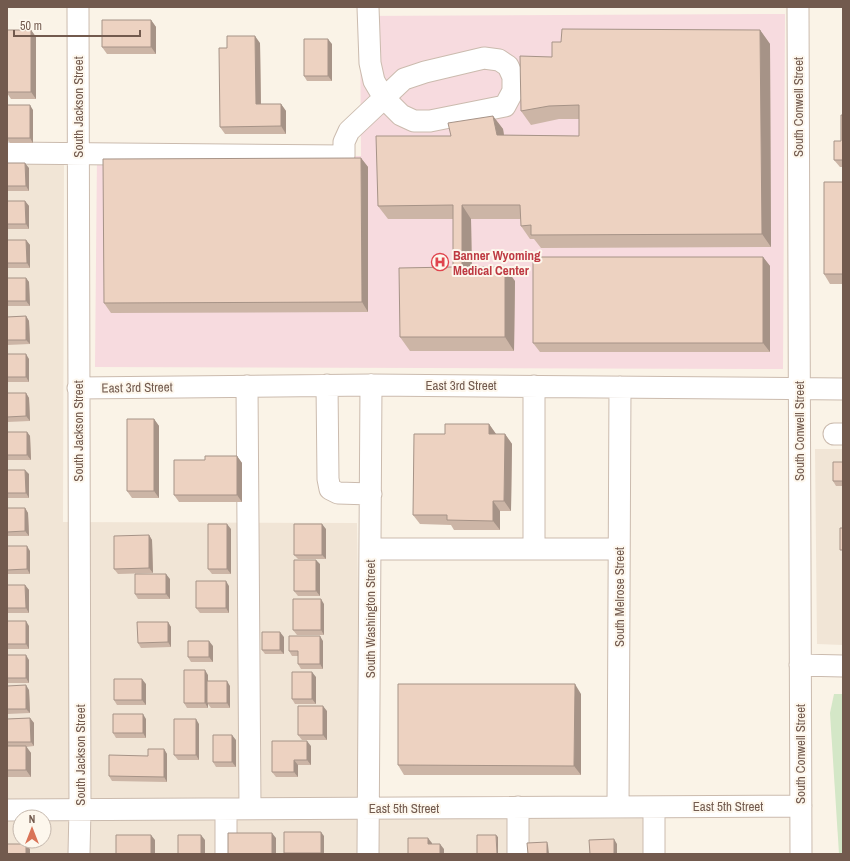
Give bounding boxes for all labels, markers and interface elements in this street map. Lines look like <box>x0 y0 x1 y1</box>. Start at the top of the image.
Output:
scale bar <box>14 12 140 38</box>
text: 50 m <box>20 18 42 34</box>
street label: South Jackson Street <box>70 56 87 158</box>
street label: South Conwell Street <box>790 57 807 157</box>
place label: Banner Wyoming Medical Center <box>453 247 541 279</box>
hospital icon: Banner Wyoming Medical Center <box>430 252 450 272</box>
street label: East 3rd Street <box>425 377 497 394</box>
street label: East 3rd Street <box>101 378 173 397</box>
street label: South Jackson Street <box>70 380 87 482</box>
street label: South Conwell Street <box>791 381 808 481</box>
street label: South Melrose Street <box>611 547 628 647</box>
street label: South Washington Street <box>362 560 379 678</box>
street label: South Jackson Street <box>72 704 89 806</box>
street label: South Conwell Street <box>792 704 809 804</box>
street label: East 5th Street <box>693 798 763 815</box>
street label: East 5th Street <box>369 800 439 817</box>
north arrow <box>12 809 52 849</box>
text: N <box>29 812 35 826</box>

